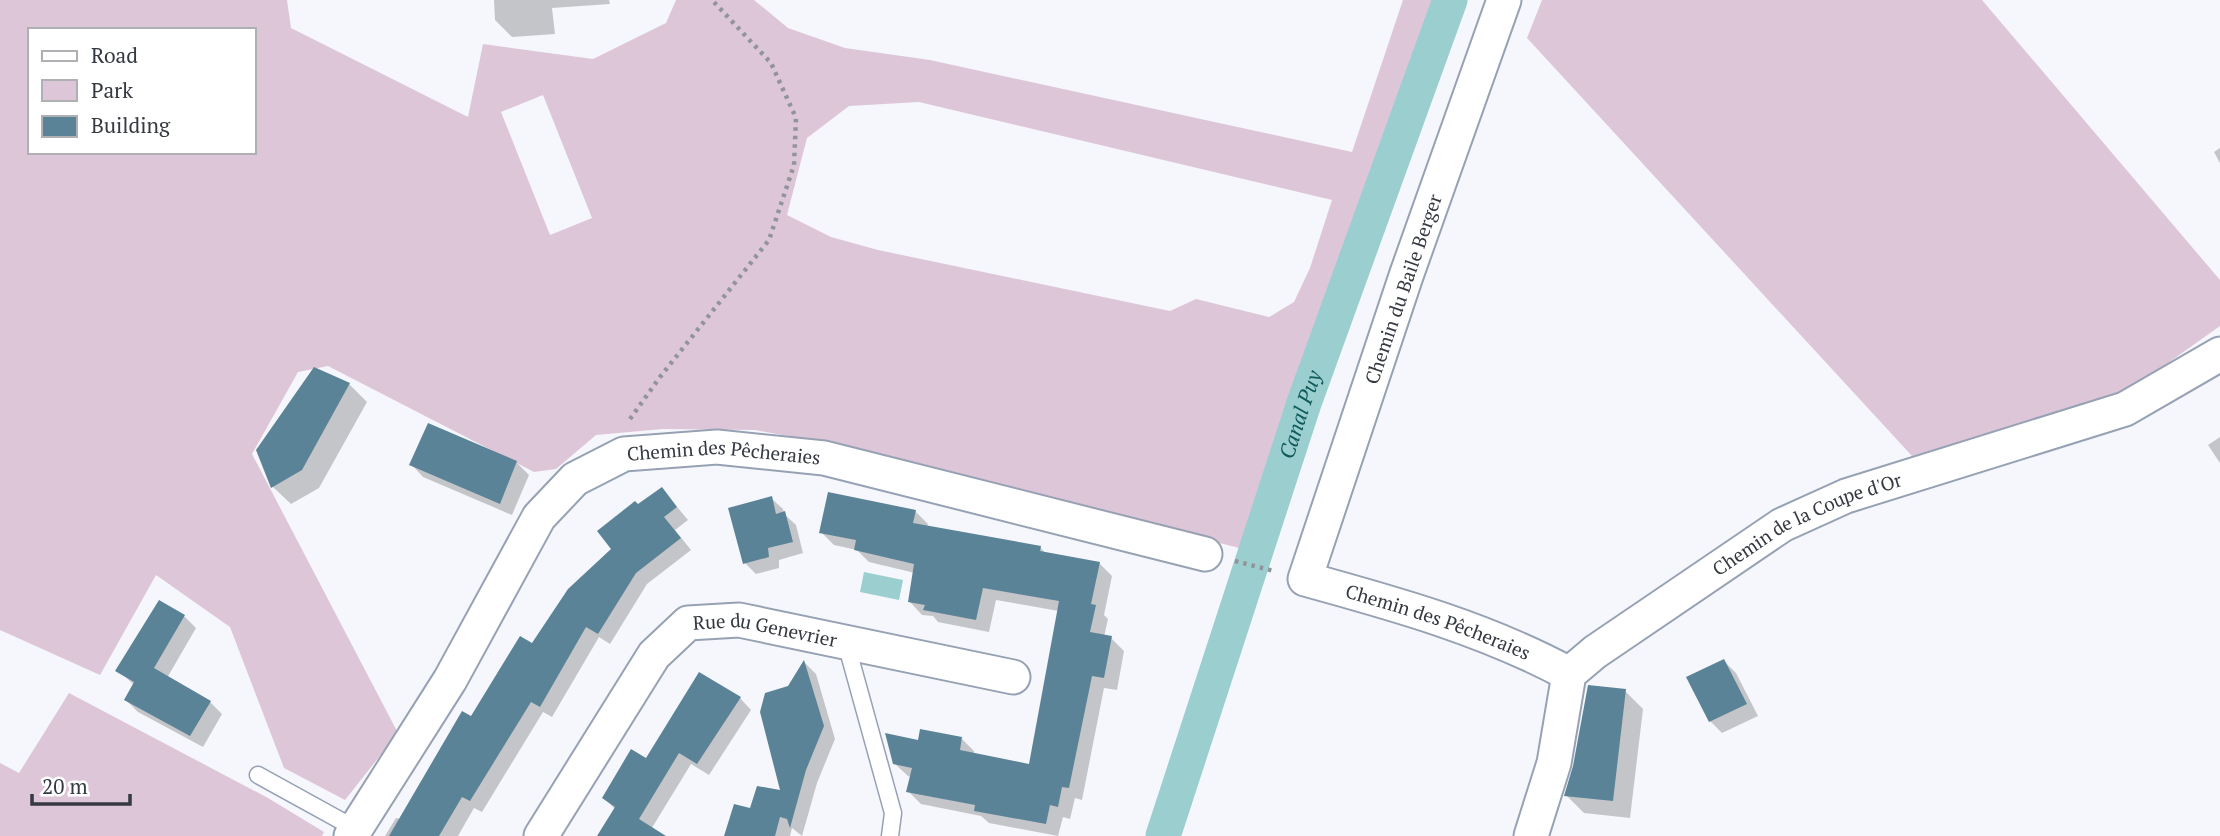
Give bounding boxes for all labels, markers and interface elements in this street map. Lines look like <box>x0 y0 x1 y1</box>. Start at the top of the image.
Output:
legend <box>28 28 256 154</box>
text: Road <box>91 41 138 69</box>
text: Park <box>91 76 133 104</box>
text: Building <box>91 111 171 139</box>
street label: Chemin du Baile Berger <box>1358 190 1447 387</box>
water label: Canal Puy <box>1272 366 1328 462</box>
street label: Chemin des Pêcheraies <box>626 434 822 470</box>
street label: Chemin de la Coupe d'Or <box>1707 466 1905 581</box>
street label: Chemin des Pêcheraies <box>1343 578 1535 665</box>
street label: Rue du Genevrier <box>692 607 840 652</box>
scale bar <box>32 762 130 806</box>
text: 20 m <box>42 772 88 800</box>

